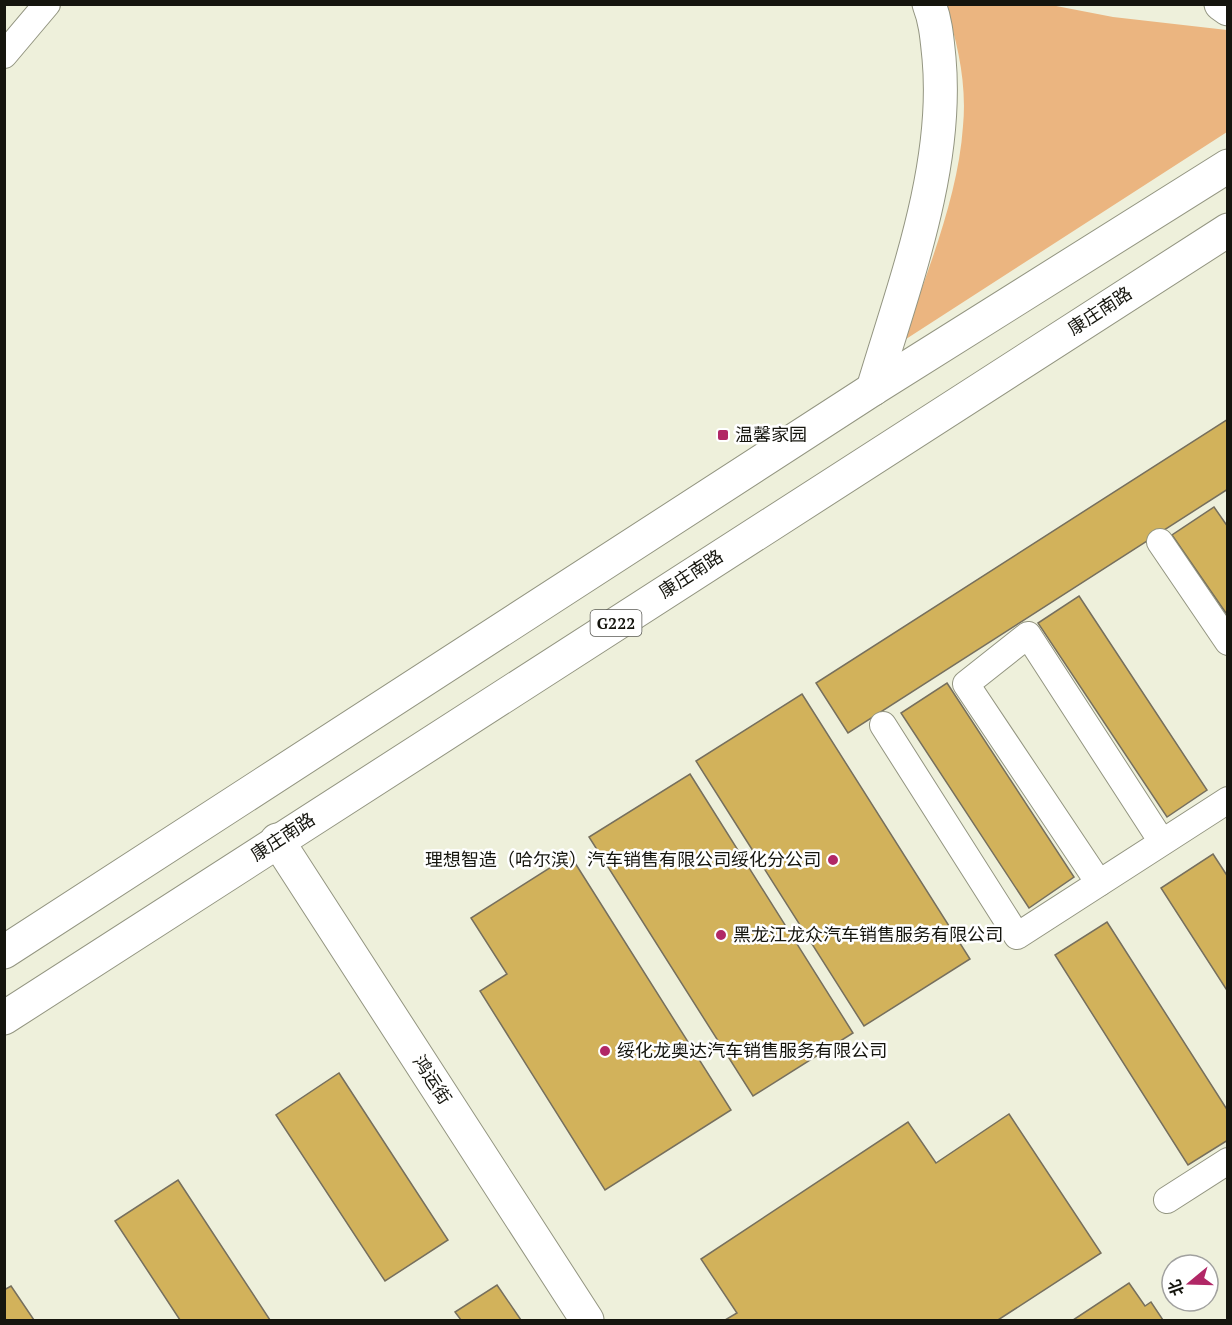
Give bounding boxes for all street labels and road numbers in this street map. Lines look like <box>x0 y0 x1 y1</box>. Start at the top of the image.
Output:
street label: 康庄南路 <box>1063 280 1136 340</box>
street label: 康庄南路 <box>654 543 727 603</box>
road number: G222 <box>590 610 642 636</box>
street label: 康庄南路 <box>246 806 319 866</box>
street label: 鸿运街 <box>408 1050 458 1109</box>

